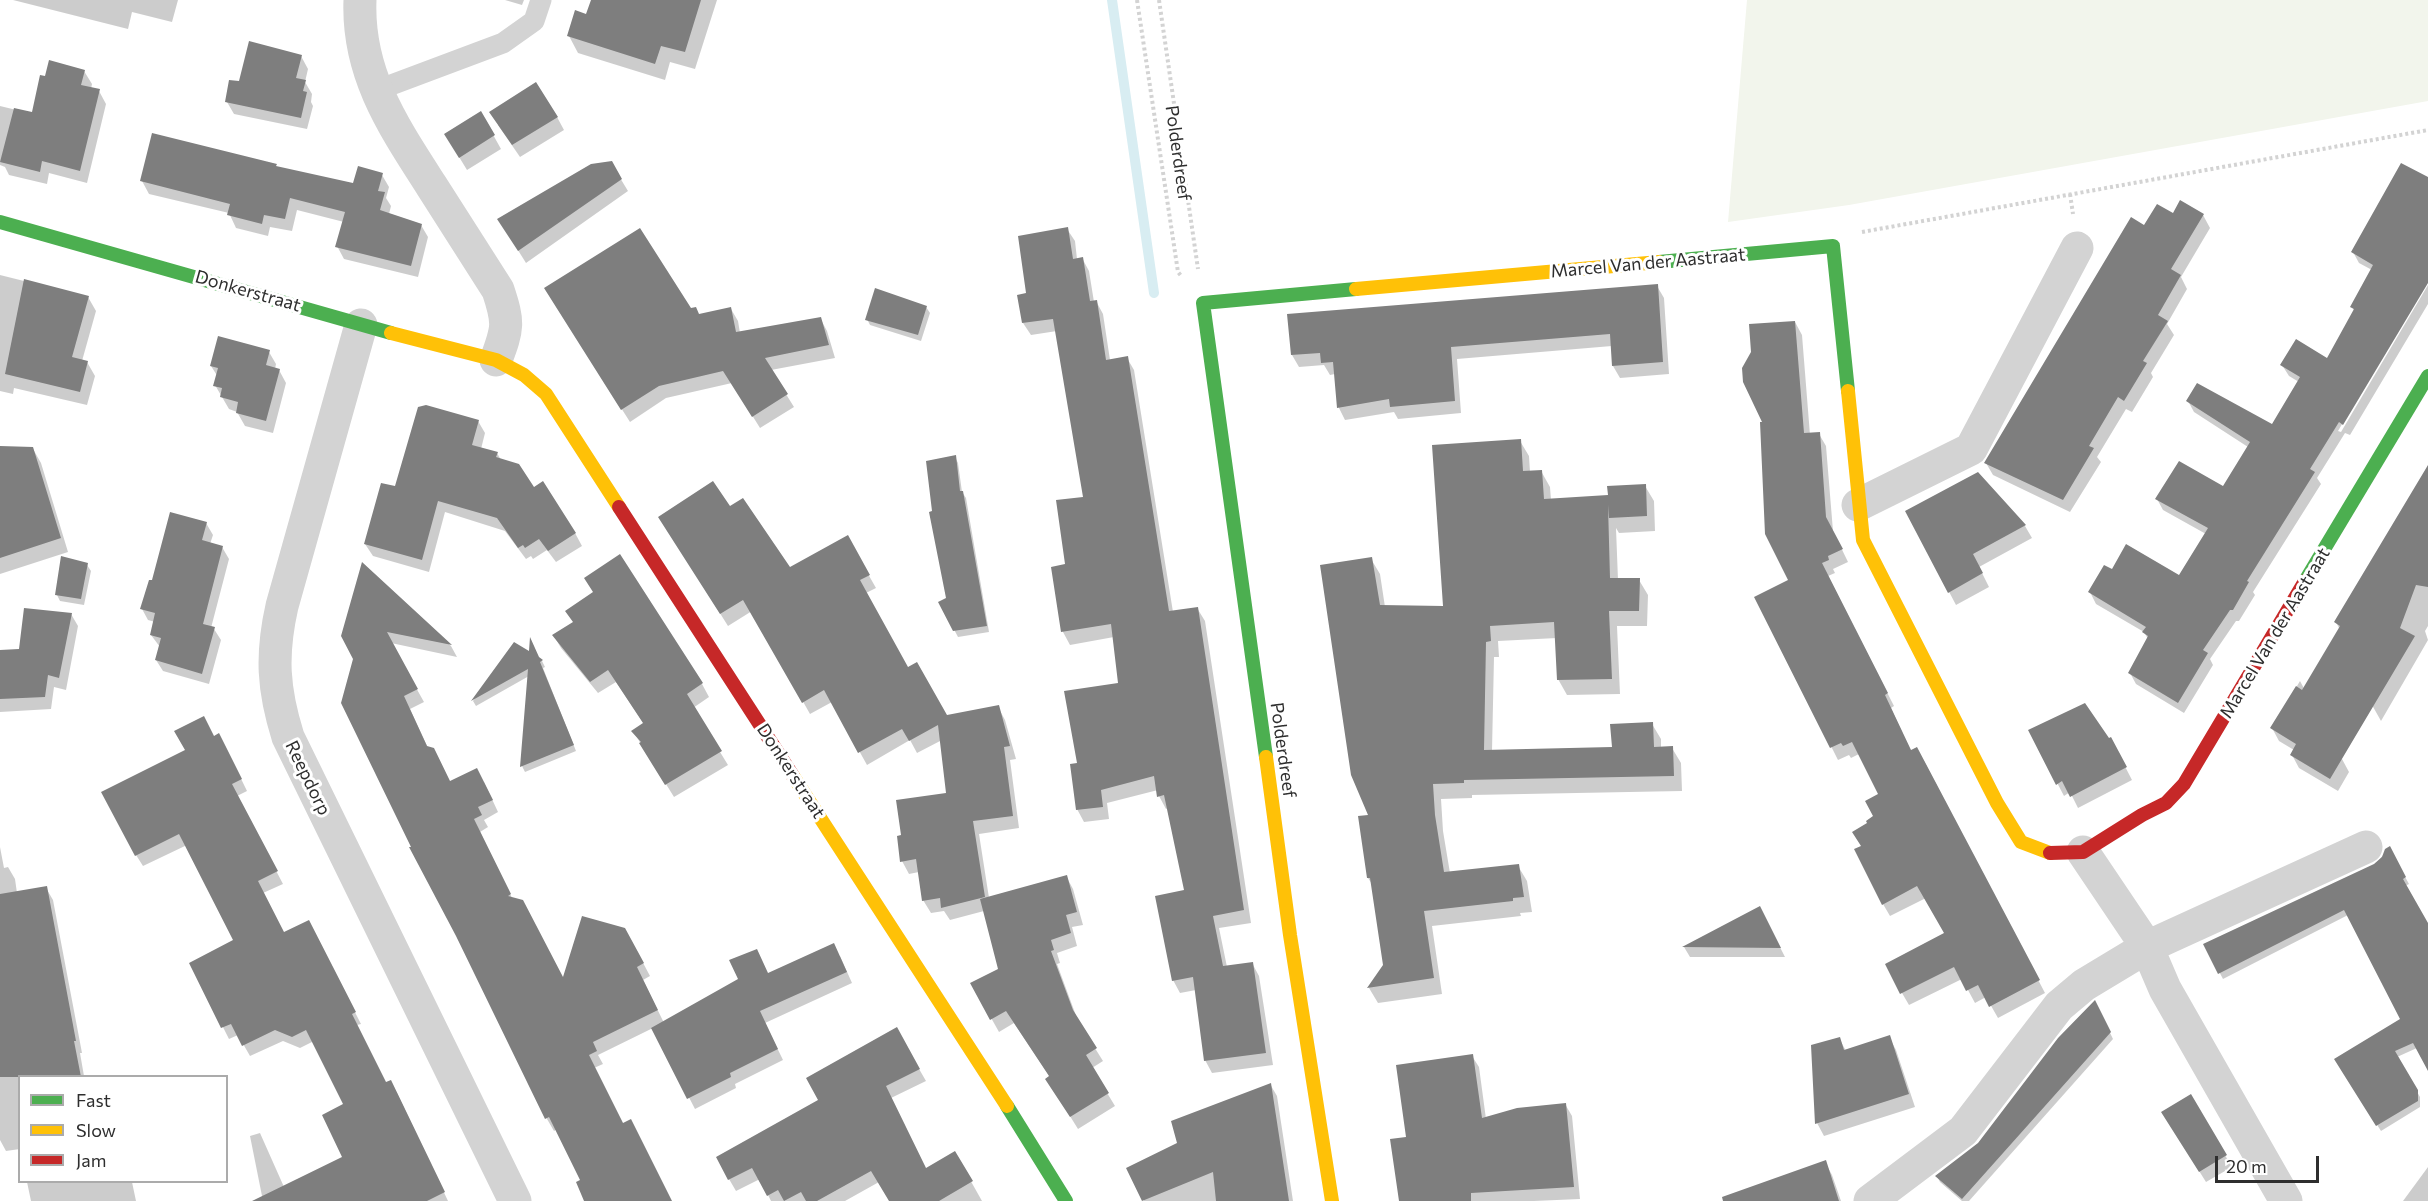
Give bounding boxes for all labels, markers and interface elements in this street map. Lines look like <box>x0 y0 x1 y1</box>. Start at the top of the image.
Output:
street label: Polderdreef <box>1161 104 1195 202</box>
street label: Marcel Van der Aastraat <box>1550 244 1746 282</box>
street label: Donkerstraat <box>193 266 303 316</box>
street label: Marcel Van der Aastraat <box>2215 544 2335 722</box>
street label: Polderdreef <box>1266 701 1300 799</box>
street label: Donkerstraat <box>752 719 830 823</box>
street label: Reepdorp <box>281 737 335 819</box>
legend <box>18 1075 228 1183</box>
text: Fast <box>76 1089 111 1111</box>
text: Slow <box>76 1119 116 1141</box>
scale bar <box>2218 1144 2322 1182</box>
text: Jam <box>76 1149 106 1171</box>
text: 20 m <box>2226 1155 2267 1177</box>

